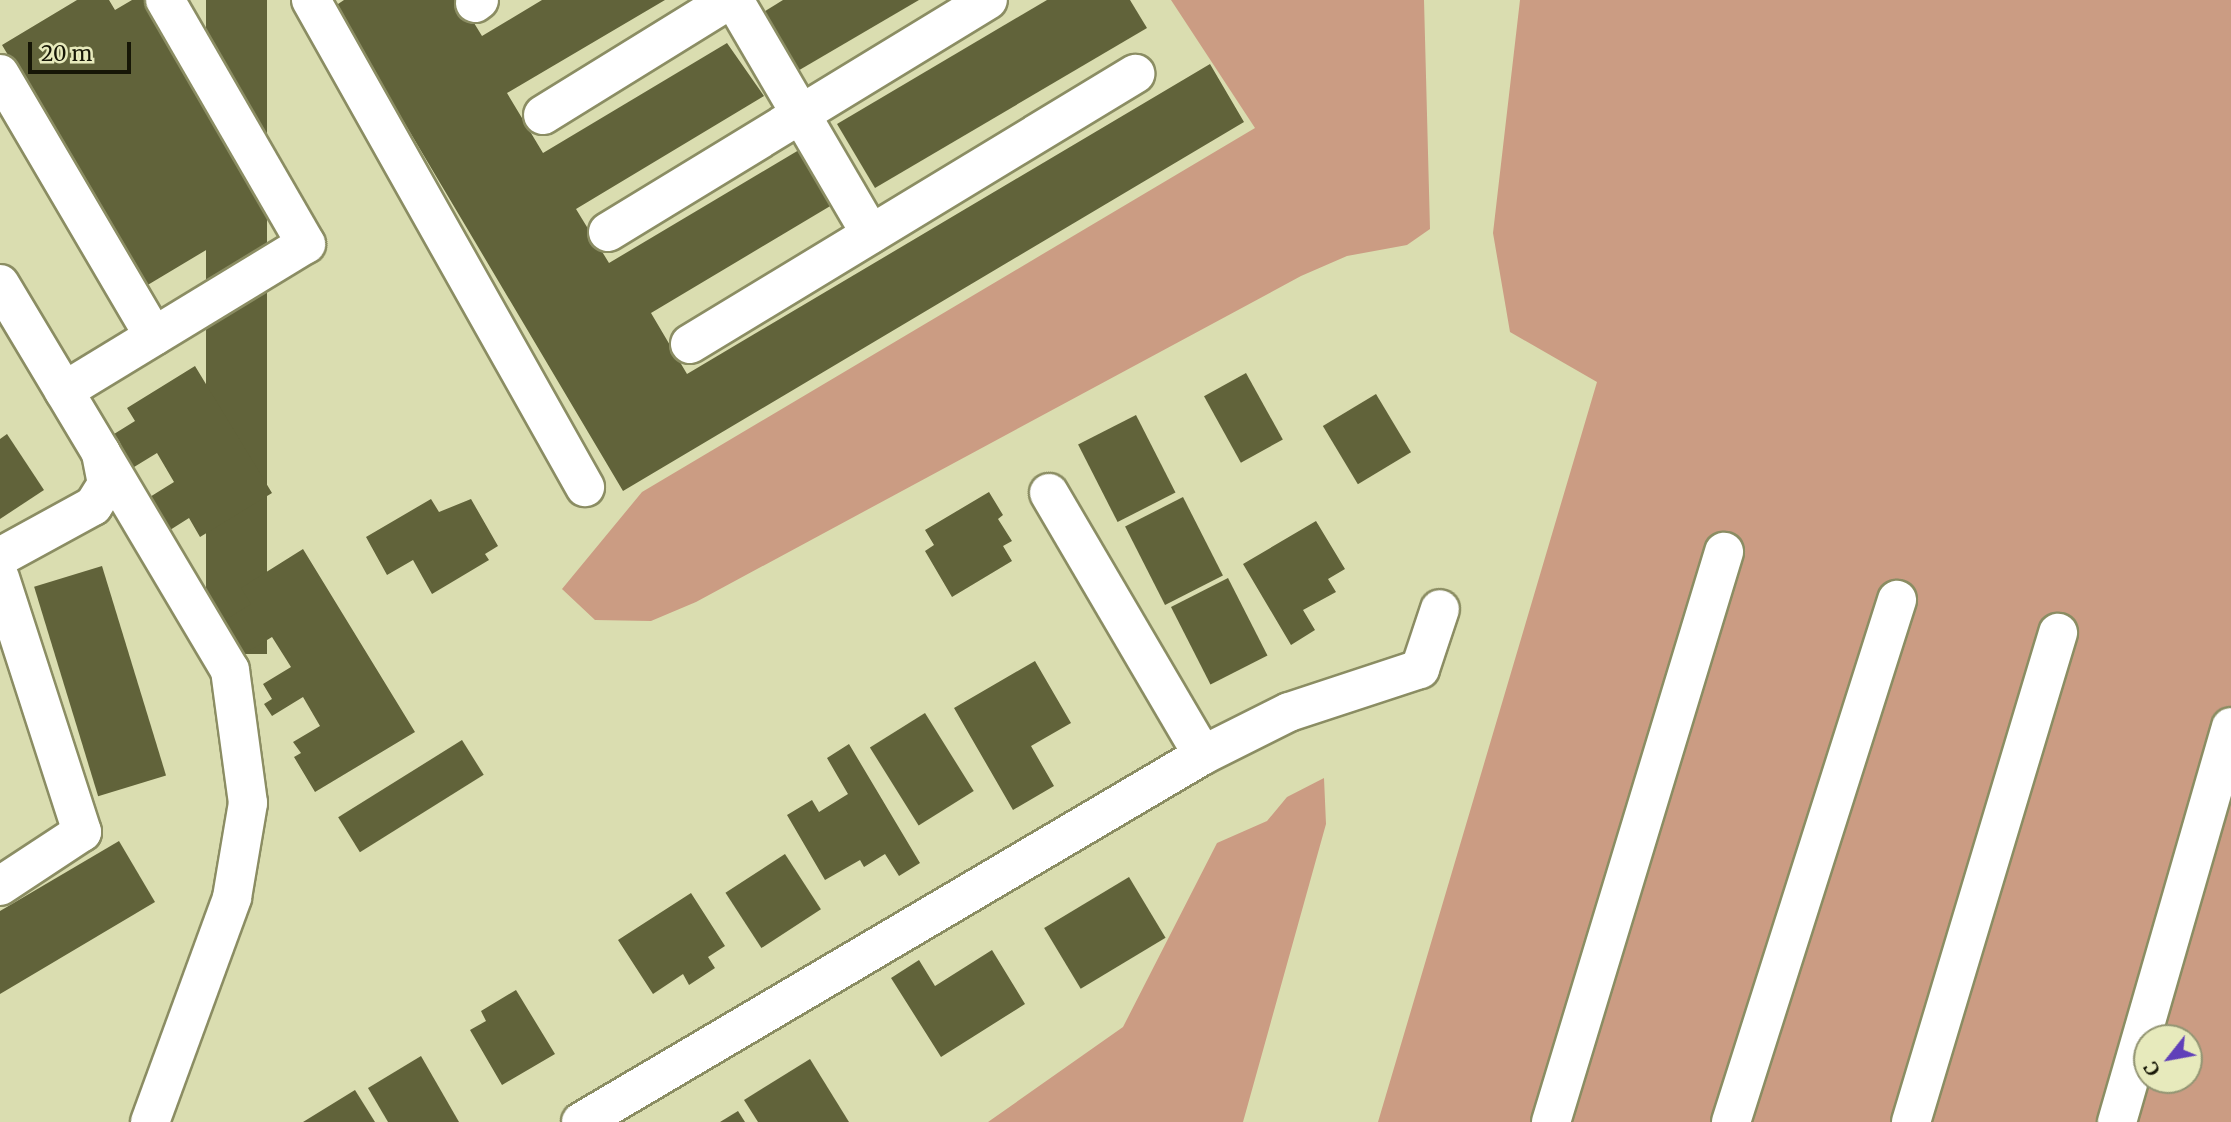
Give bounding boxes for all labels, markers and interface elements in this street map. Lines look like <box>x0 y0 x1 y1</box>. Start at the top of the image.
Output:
scale bar <box>32 28 135 72</box>
text: 20 m <box>41 40 92 67</box>
north arrow <box>2133 1024 2203 1094</box>
text: С <box>2138 1057 2165 1080</box>

